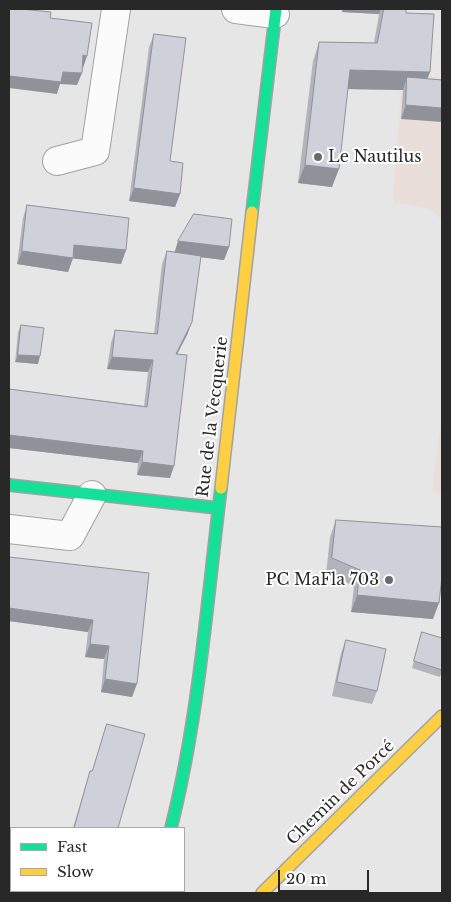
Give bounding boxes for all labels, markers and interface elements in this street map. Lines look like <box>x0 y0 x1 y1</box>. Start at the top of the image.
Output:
place label: Le Nautilus <box>328 147 422 167</box>
marker: Le Nautilus <box>312 151 324 163</box>
street label: Rue de la Vecquerie <box>194 336 232 498</box>
place label: PC MaFla 703 <box>266 570 379 590</box>
marker: PC MaFla 703 <box>383 574 395 586</box>
street label: Chemin de Porcé <box>283 737 399 849</box>
legend <box>10 827 185 892</box>
text: Fast <box>57 837 87 856</box>
scale bar <box>281 860 372 892</box>
text: Slow <box>57 862 94 881</box>
text: 20 m <box>286 869 326 888</box>

